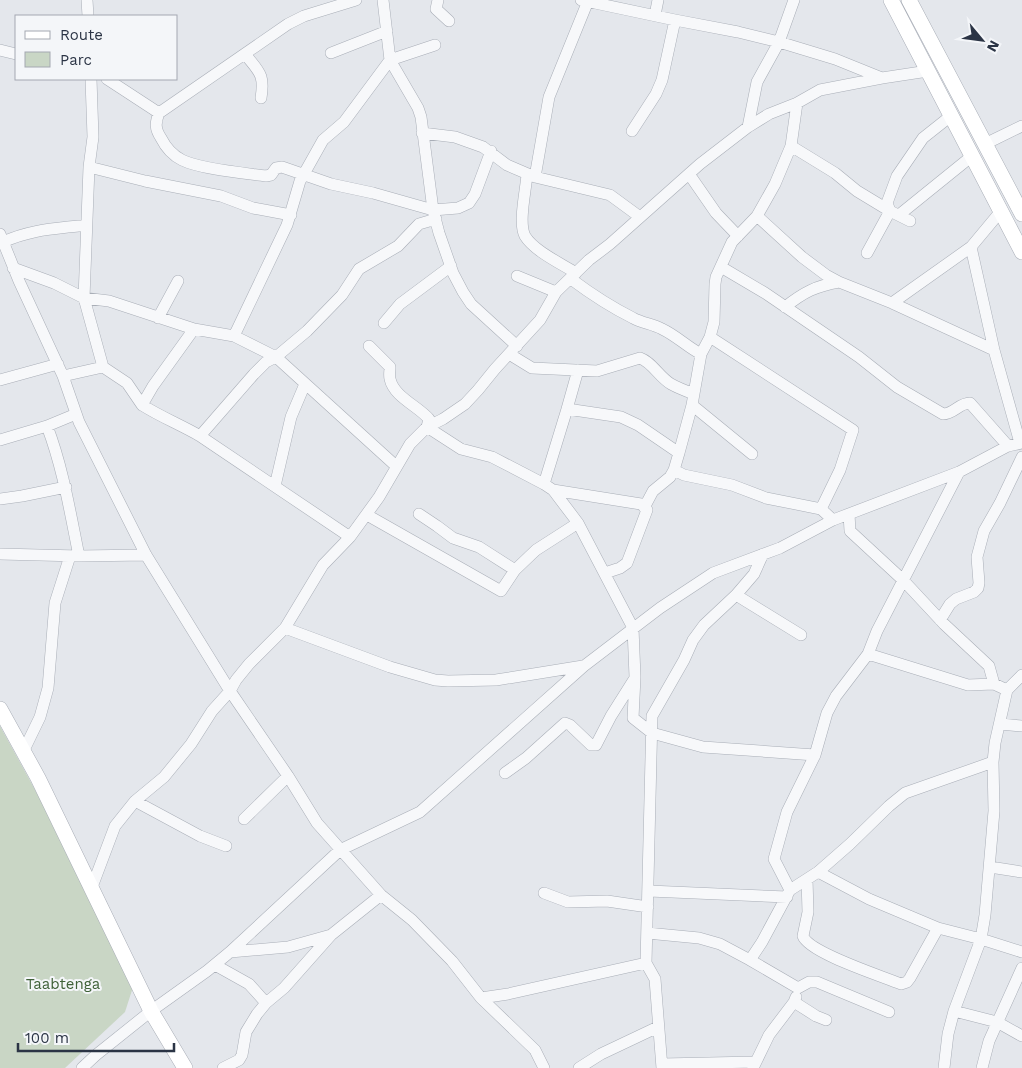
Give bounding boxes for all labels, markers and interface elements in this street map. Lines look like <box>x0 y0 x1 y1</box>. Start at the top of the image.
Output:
legend <box>15 15 178 80</box>
north arrow <box>957 15 1007 65</box>
text: Route <box>60 26 103 44</box>
text: N <box>984 38 1003 55</box>
text: Parc <box>60 51 92 69</box>
park label: Taabtenga <box>26 975 101 993</box>
scale bar <box>18 1020 174 1052</box>
text: 100 m <box>25 1029 69 1047</box>

